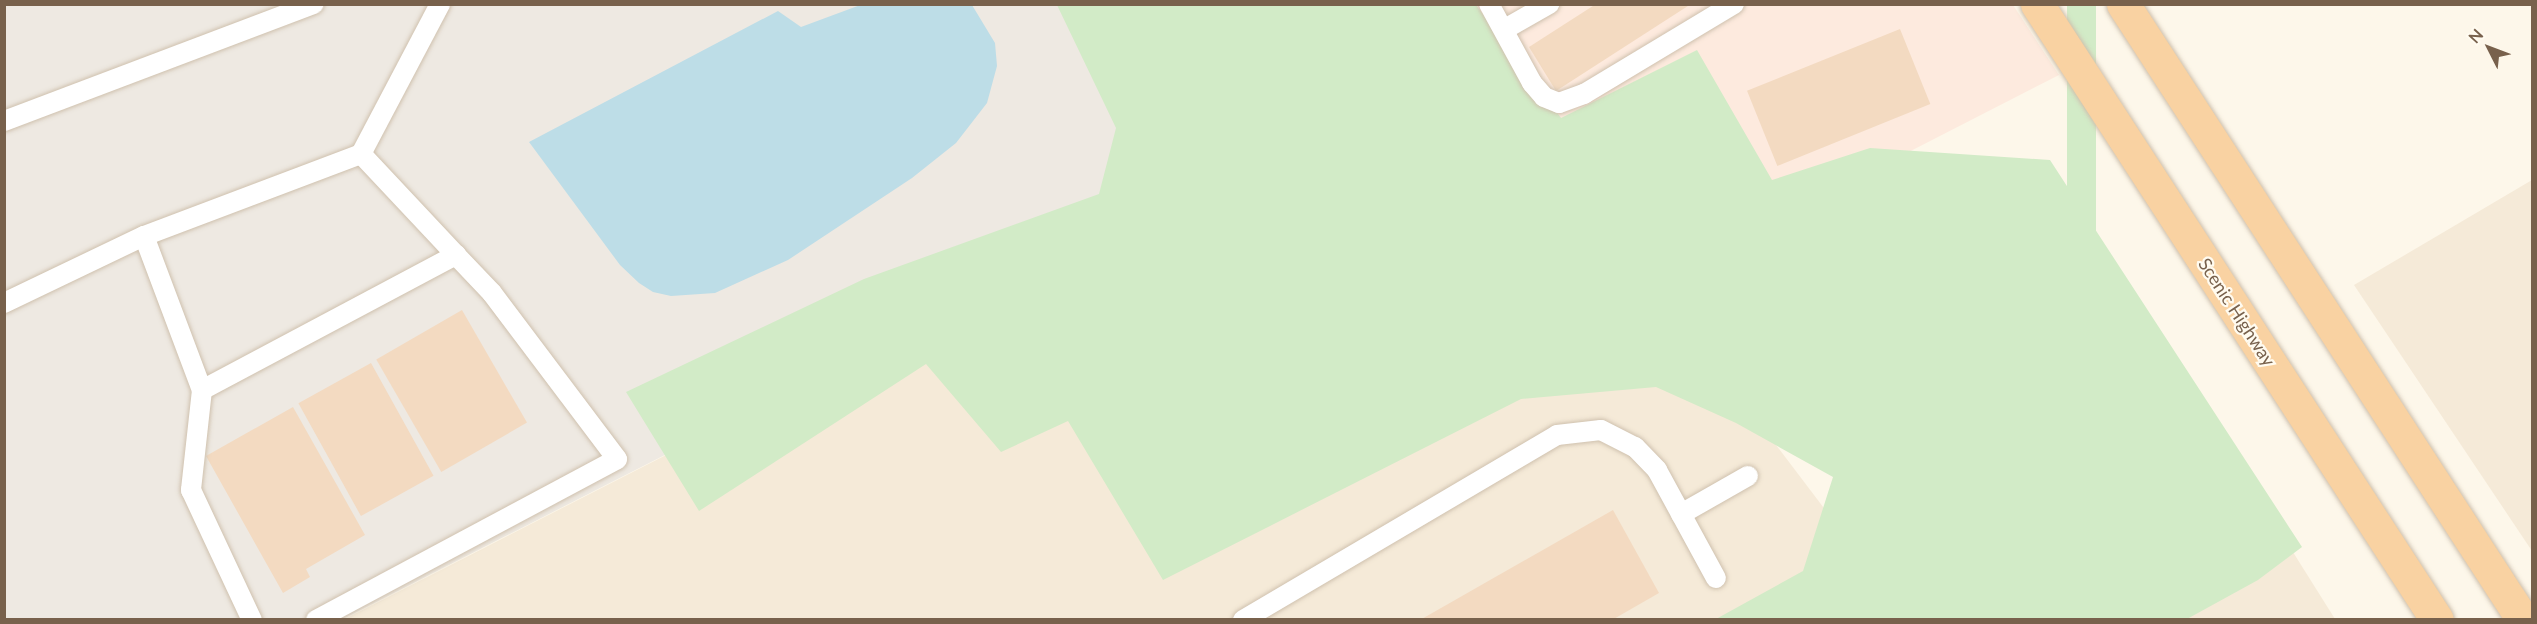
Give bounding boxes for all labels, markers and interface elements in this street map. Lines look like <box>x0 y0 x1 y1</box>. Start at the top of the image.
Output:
north arrow <box>2459 18 2519 78</box>
text: N <box>2464 25 2486 47</box>
street label: Scenic Highway <box>2194 254 2280 370</box>

